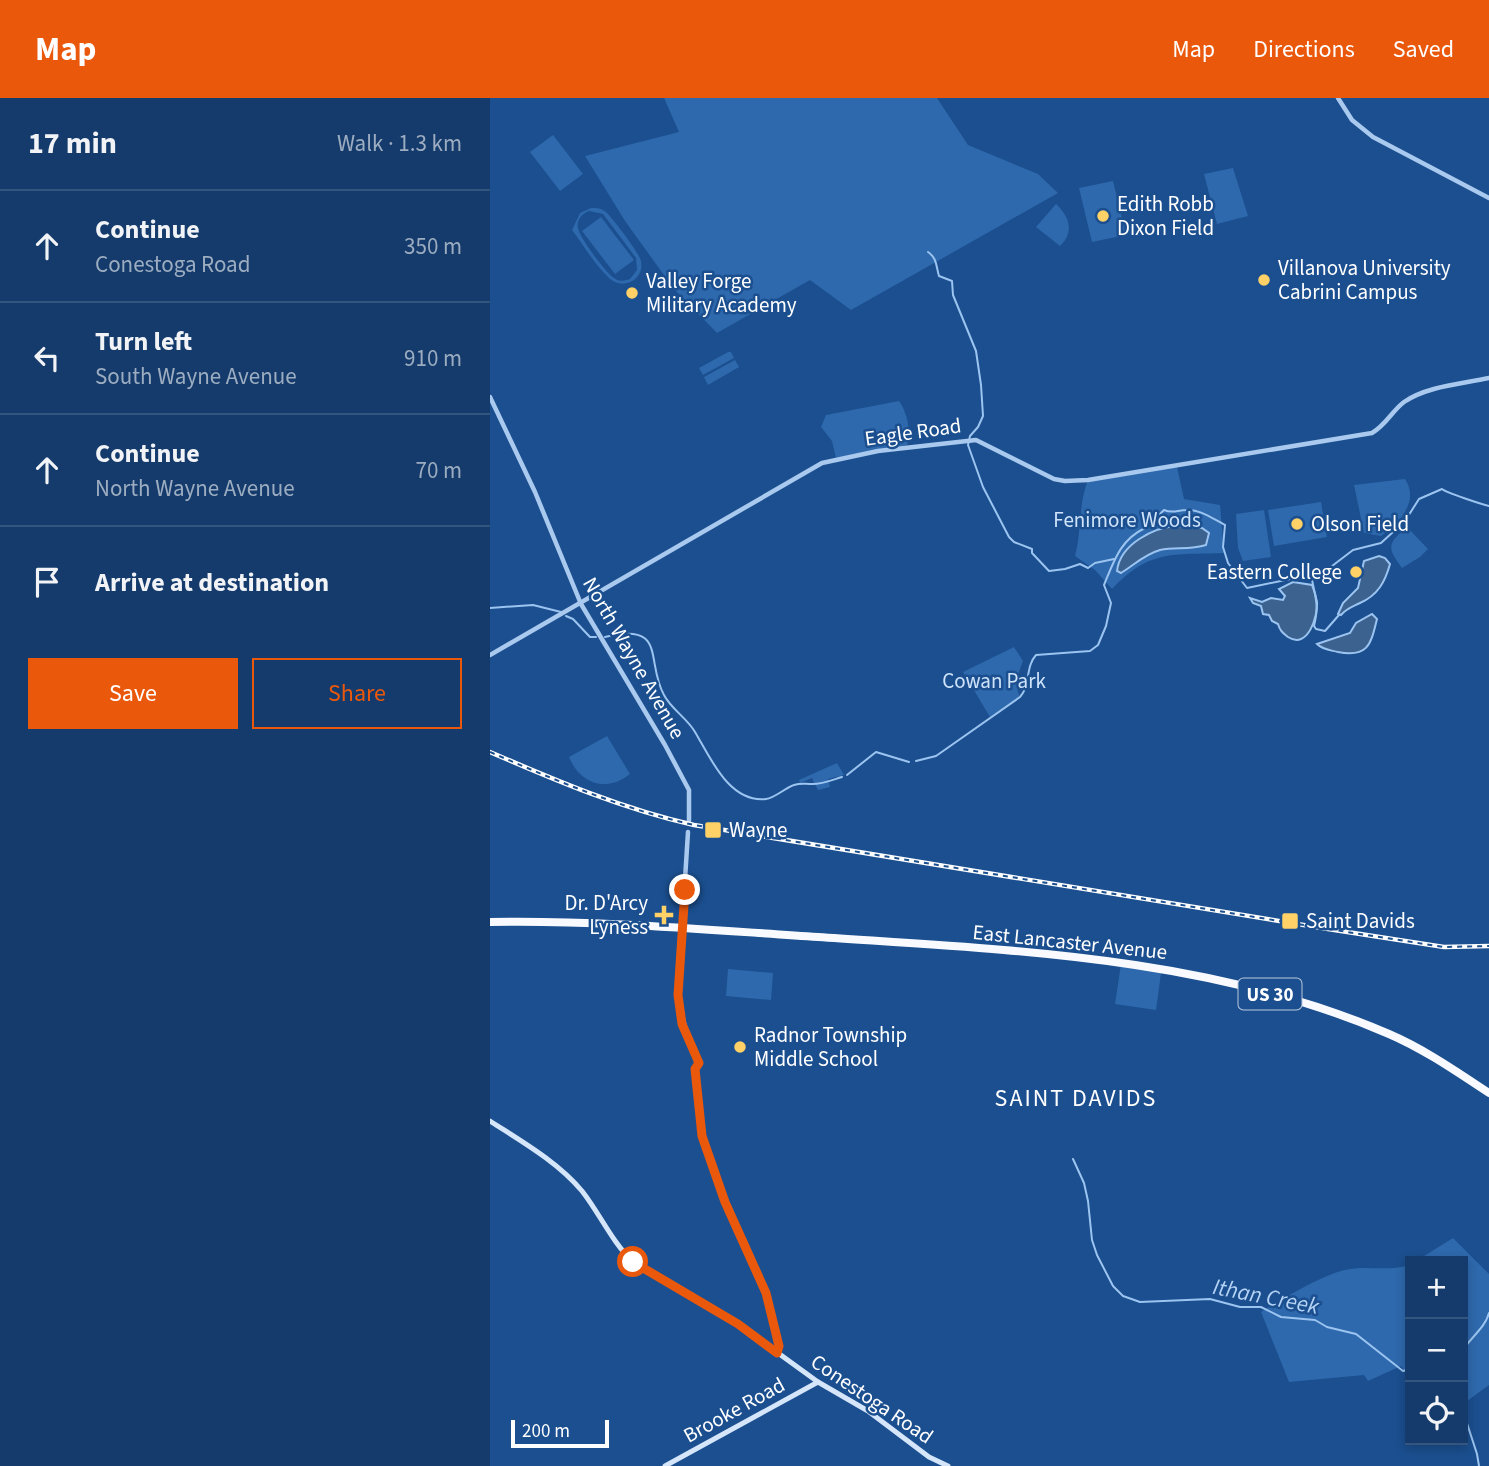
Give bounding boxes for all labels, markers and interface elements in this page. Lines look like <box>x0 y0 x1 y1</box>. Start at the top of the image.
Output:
text: Map <box>35 26 96 73</box>
text: Map <box>1172 32 1215 67</box>
text: Directions <box>1253 32 1355 67</box>
text: Saved <box>1393 32 1454 67</box>
text: 17 min <box>28 122 117 165</box>
text: Walk · 1.3 km <box>337 127 462 160</box>
place label: Edith Robb Dixon Field <box>1117 189 1214 243</box>
marker: Edith Robb Dixon Field <box>1095 208 1111 224</box>
text: Continue <box>95 211 200 248</box>
icon: ahead <box>28 227 66 265</box>
text: 350 m <box>404 230 462 263</box>
text: Conestoga Road <box>95 248 250 281</box>
place label: Villanova University Cabrini Campus <box>1278 253 1451 307</box>
place label: Valley Forge Military Academy <box>646 266 797 320</box>
marker: Villanova University Cabrini Campus <box>1256 272 1272 288</box>
marker: Valley Forge Military Academy <box>624 285 640 301</box>
text: Turn left <box>95 323 192 360</box>
icon: left <box>28 339 66 377</box>
text: 910 m <box>404 342 462 375</box>
text: South Wayne Avenue <box>95 360 297 393</box>
street label: Eagle Road <box>863 410 963 454</box>
text: Continue <box>95 435 200 472</box>
icon: ahead <box>28 451 66 489</box>
text: 70 m <box>415 454 462 487</box>
text: North Wayne Avenue <box>95 472 295 505</box>
park label: Fenimore Woods <box>1053 505 1201 535</box>
place label: Olson Field <box>1311 509 1409 539</box>
marker: Olson Field <box>1289 516 1305 532</box>
place label: Eastern College <box>1207 557 1342 587</box>
icon: arrive <box>28 563 66 601</box>
text: Arrive at destination <box>95 564 329 601</box>
marker: Eastern College <box>1348 564 1364 580</box>
street label: North Wayne Avenue <box>575 572 693 744</box>
button: Save <box>28 658 238 729</box>
button: Share <box>252 658 462 729</box>
park label: Cowan Park <box>942 666 1046 696</box>
place label: Wayne <box>729 815 787 845</box>
marker: Wayne <box>703 820 723 840</box>
route end <box>669 874 700 905</box>
place label: Dr. D'Arcy Lyness <box>565 888 648 942</box>
marker: Dr. D'Arcy Lyness <box>654 905 674 925</box>
place label: Saint Davids <box>1306 906 1415 936</box>
marker: Saint Davids <box>1280 911 1300 931</box>
street label: East Lancaster Avenue <box>971 917 1169 967</box>
road number: US 30 <box>1238 978 1302 1010</box>
place label: Radnor Township Middle School <box>754 1020 907 1074</box>
marker: Radnor Township Middle School <box>732 1039 748 1055</box>
district label: SAINT DAVIDS <box>995 1081 1157 1116</box>
route start <box>617 1246 648 1277</box>
map controls <box>1405 1256 1468 1445</box>
button: + <box>1405 1256 1468 1319</box>
water label: Ithan Creek <box>1210 1270 1323 1323</box>
button: − <box>1405 1319 1468 1382</box>
street label: Conestoga Road <box>805 1347 939 1451</box>
street label: Brooke Road <box>678 1370 790 1450</box>
button: locate <box>1405 1382 1468 1445</box>
scale bar <box>511 1417 609 1449</box>
text: 200 m <box>522 1418 570 1445</box>

